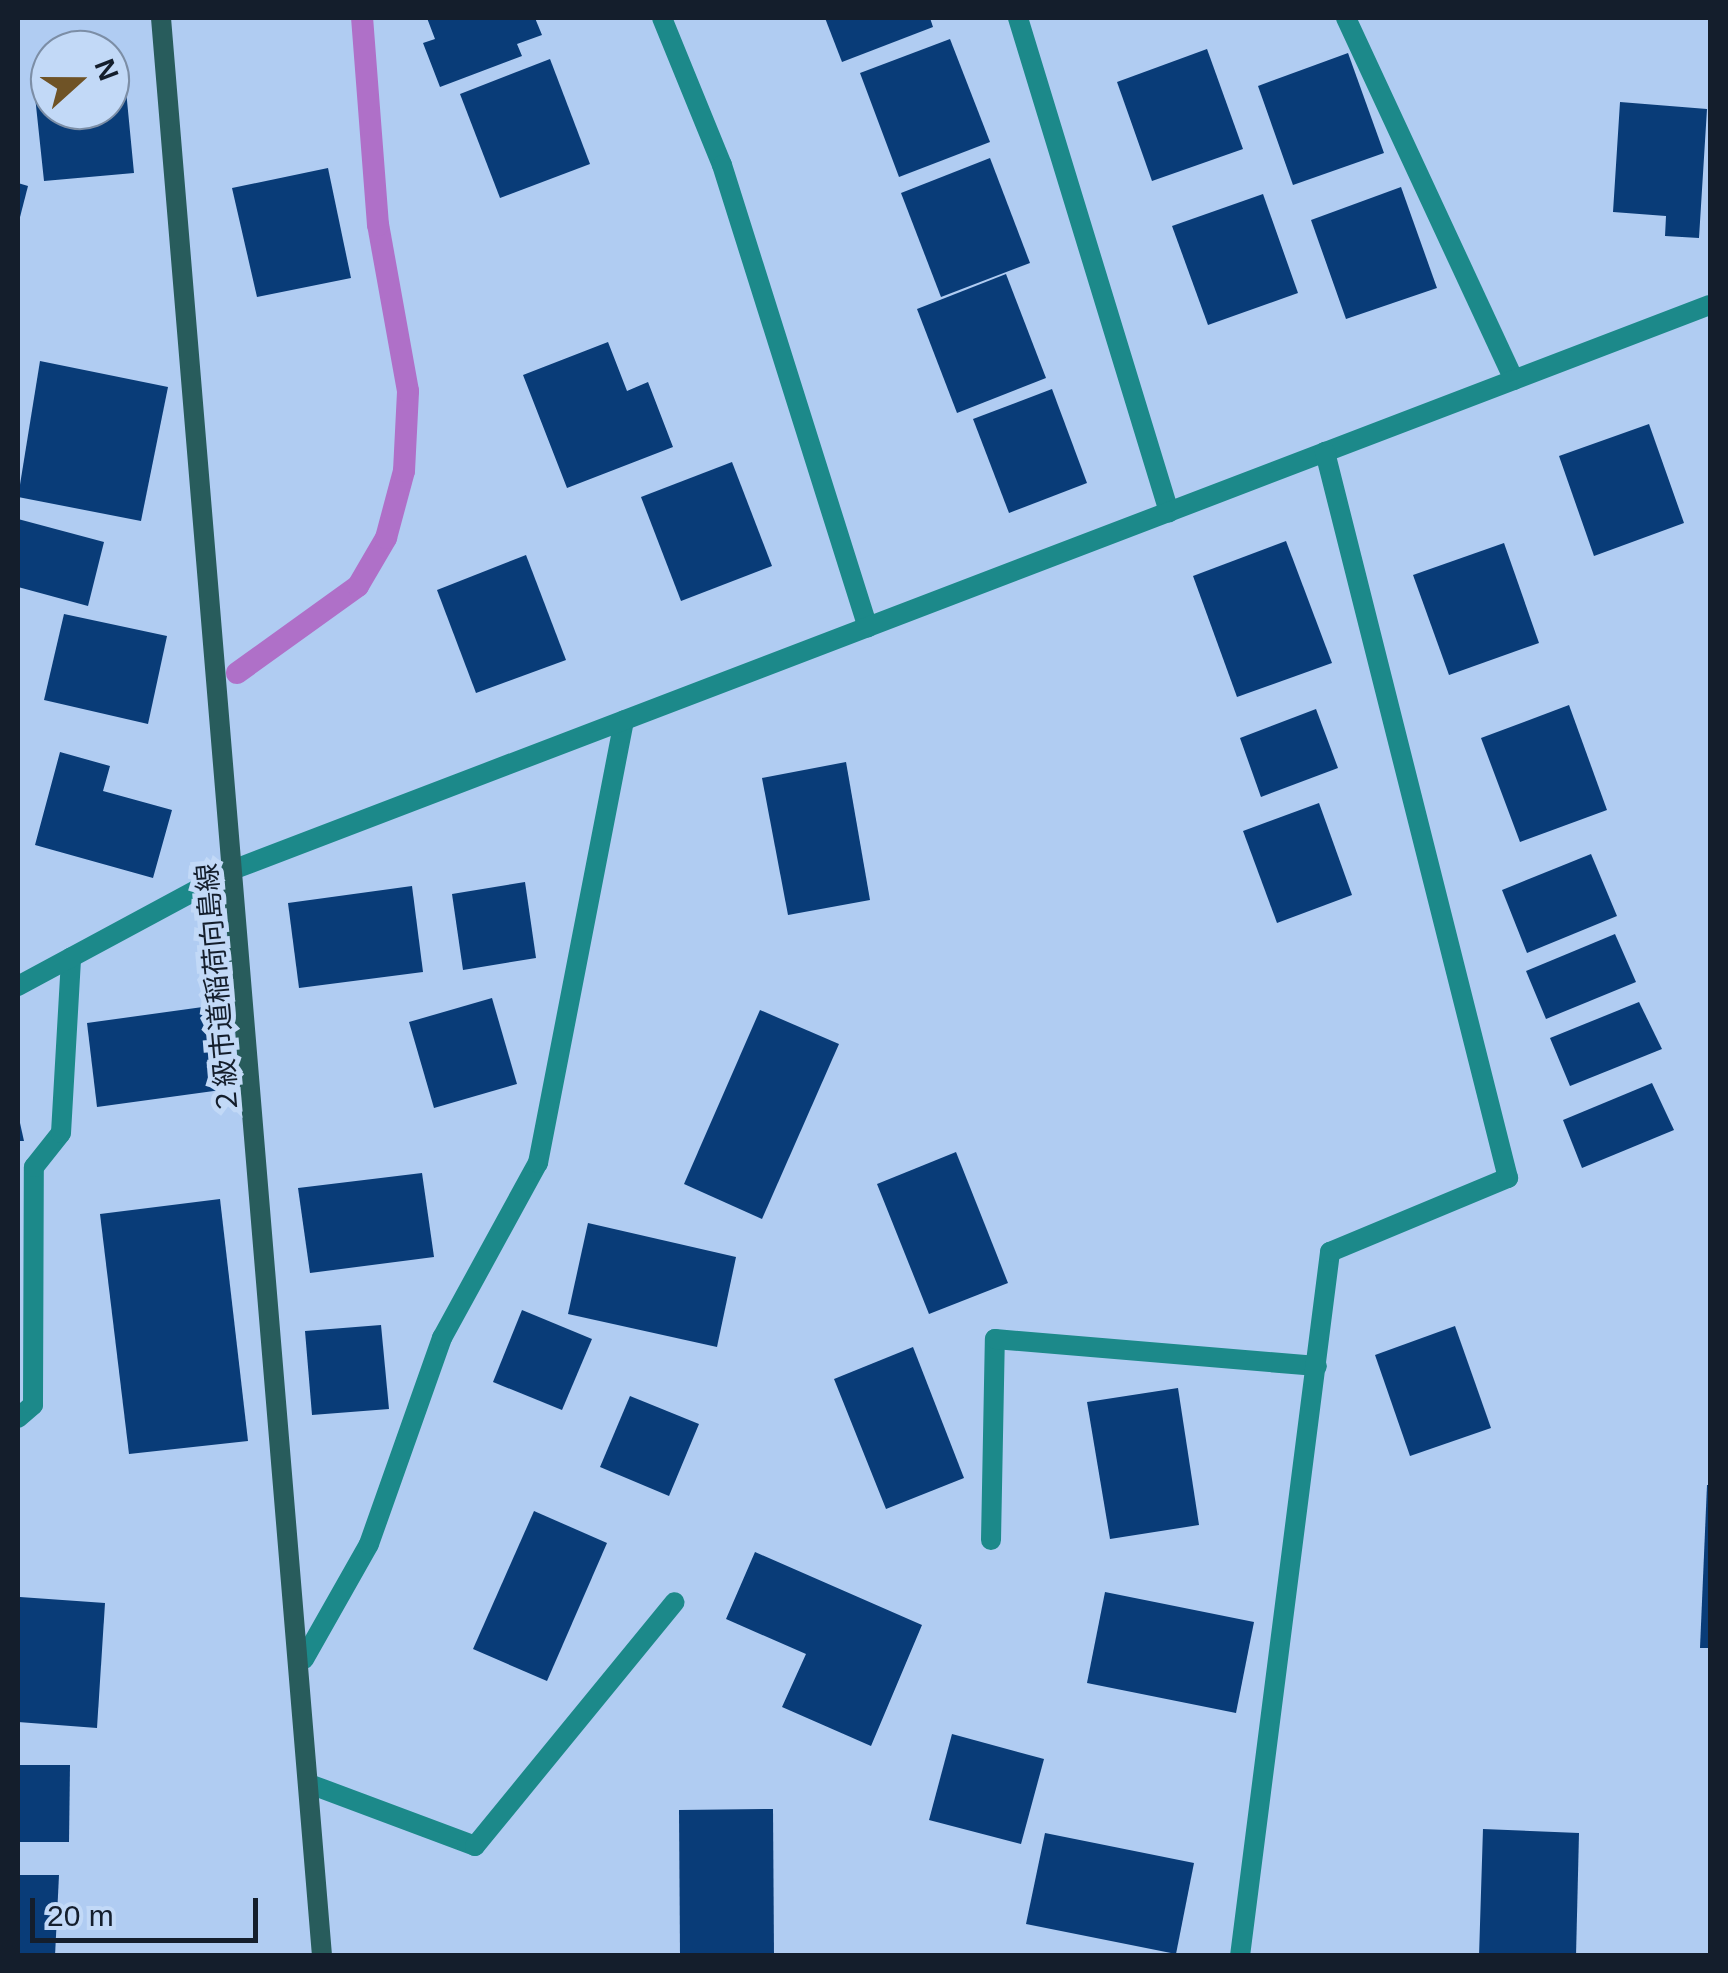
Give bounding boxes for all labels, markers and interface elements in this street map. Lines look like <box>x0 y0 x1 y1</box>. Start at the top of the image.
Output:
north arrow <box>30 30 130 130</box>
text: N <box>89 55 125 85</box>
street label: ２級市道稲荷向島線 <box>190 862 246 1116</box>
scale bar <box>35 1878 262 1940</box>
text: 20 m <box>47 1899 114 1932</box>

